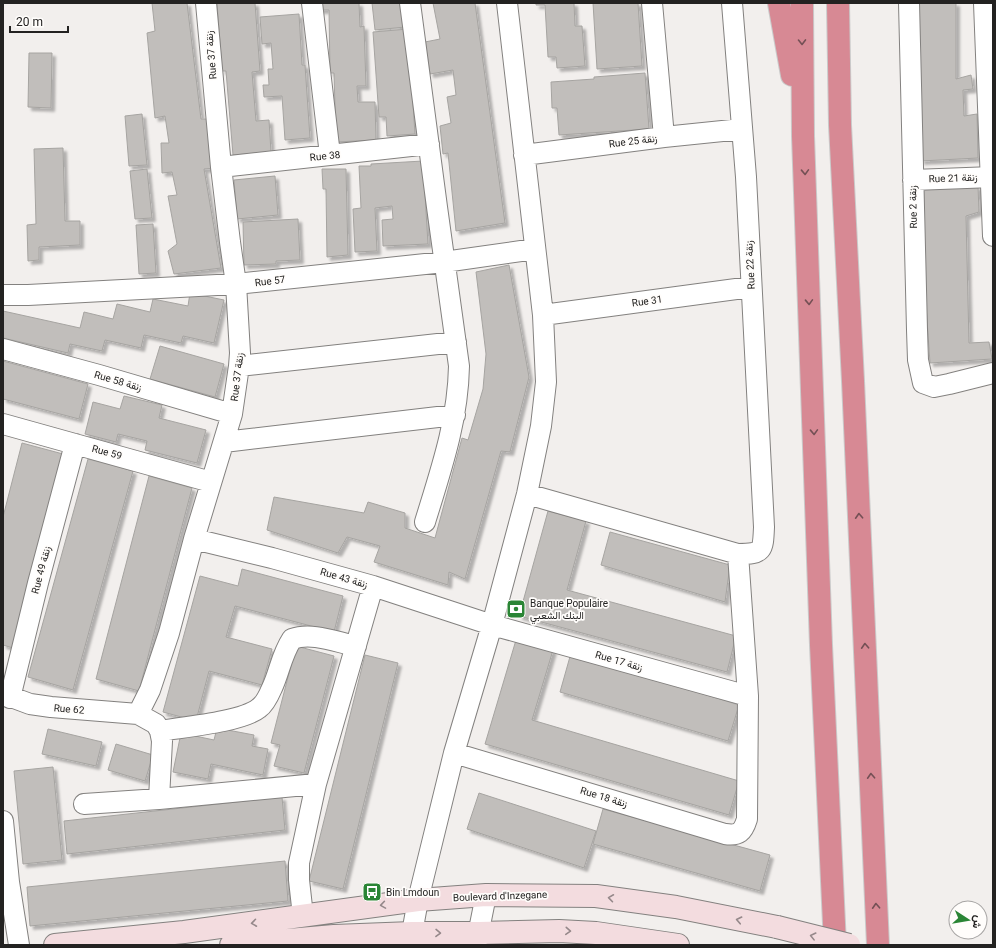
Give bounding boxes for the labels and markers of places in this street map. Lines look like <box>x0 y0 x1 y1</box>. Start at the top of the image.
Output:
bank icon: Banque Populaire البنك الشعبي <box>505 598 527 620</box>
place label: Banque Populaire البنك الشعبي <box>530 598 608 624</box>
bus stop icon: Bin Lmdoun <box>361 881 383 903</box>
place label: Bin Lmdoun <box>386 887 439 898</box>

